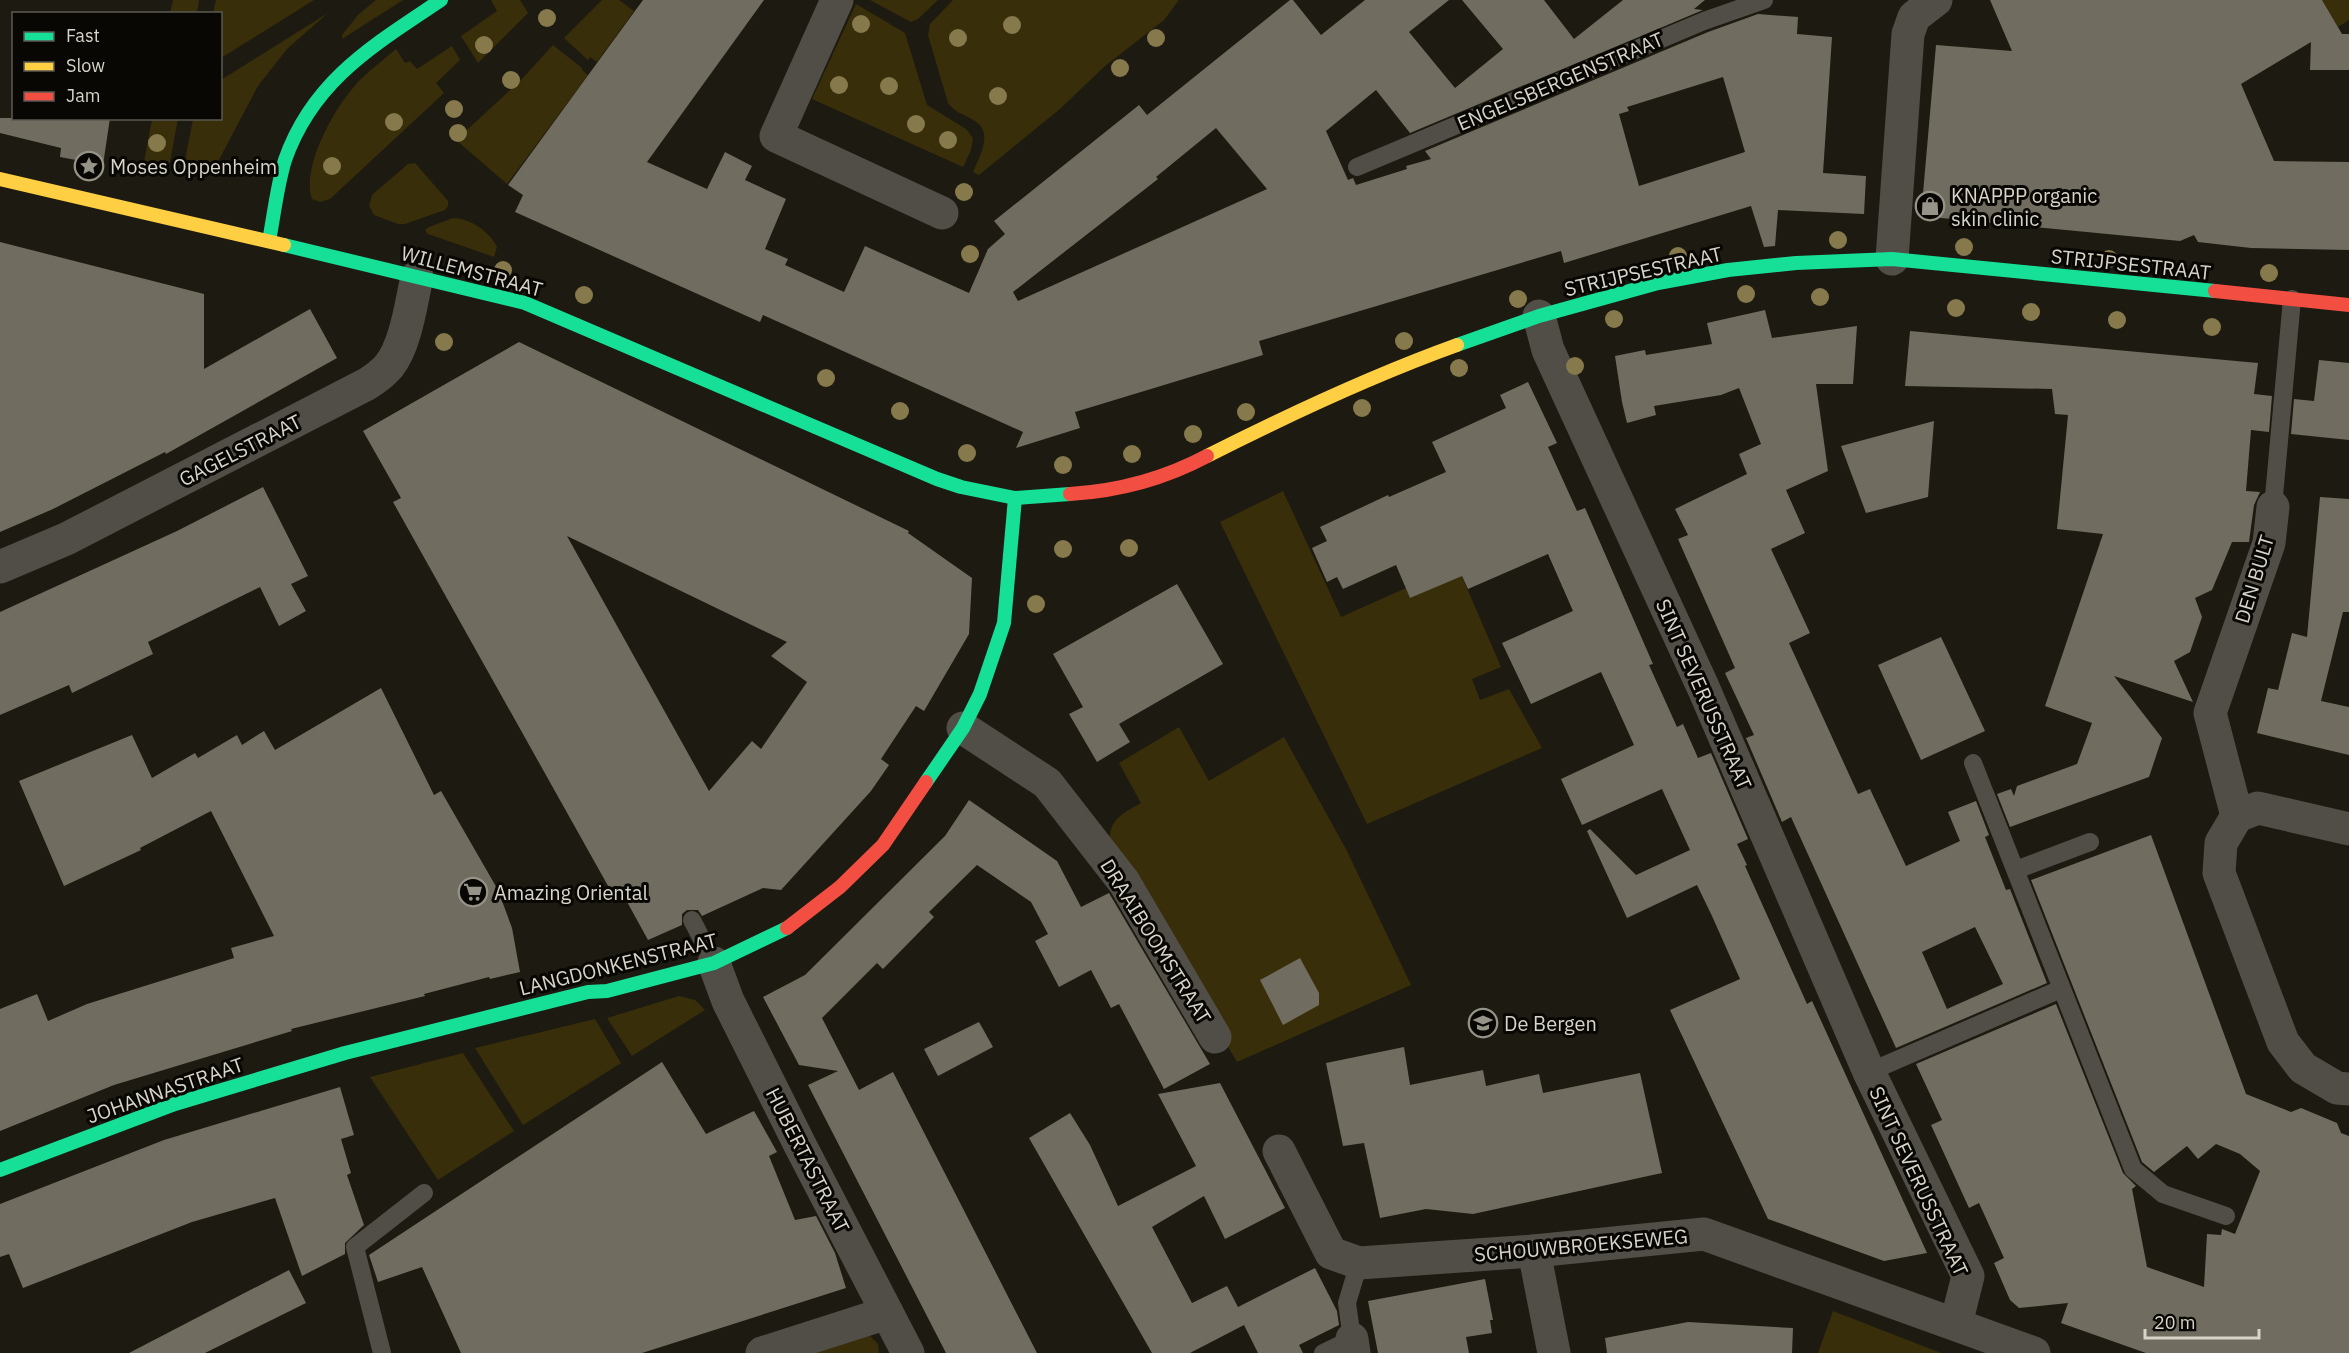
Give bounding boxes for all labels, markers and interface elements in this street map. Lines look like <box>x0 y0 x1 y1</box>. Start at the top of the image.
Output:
legend <box>12 12 222 120</box>
text: Fast <box>66 24 100 47</box>
street label: ENGELSBERGENSTRAAT <box>1453 25 1667 137</box>
text: Slow <box>66 54 105 77</box>
text: Jam <box>66 84 101 107</box>
place icon: Moses Oppenheim <box>73 150 105 182</box>
place label: Moses Oppenheim <box>110 153 277 180</box>
place label: KNAPPP organic skin clinic <box>1951 182 2097 232</box>
shop icon: KNAPPP organic skin clinic <box>1914 190 1946 222</box>
street label: WILLEMSTRAAT <box>398 239 546 303</box>
street label: STRIJPSESTRAAT <box>1562 240 1724 302</box>
street label: STRIJPSESTRAAT <box>2050 242 2212 286</box>
street label: GAGELSTRAAT <box>174 408 306 492</box>
street label: DEN BULT <box>2228 532 2280 626</box>
street label: SINT SEVERUSSTRAAT <box>1650 594 1758 794</box>
street label: DRAAIBOOMSTRAAT <box>1094 854 1218 1028</box>
supermarket icon: Amazing Oriental <box>457 876 489 908</box>
place label: Amazing Oriental <box>494 879 648 906</box>
street label: LANGDONKENSTRAAT <box>516 926 720 1002</box>
school or university icon: De Bergen <box>1467 1007 1499 1039</box>
place label: De Bergen <box>1504 1010 1597 1037</box>
street label: JOHANNASTRAAT <box>83 1051 247 1129</box>
street label: SINT SEVERUSSTRAAT <box>1863 1082 1975 1280</box>
street label: HUBERTASTRAAT <box>760 1083 856 1237</box>
street label: SCHOUWBROEKSEWEG <box>1473 1222 1689 1268</box>
scale bar <box>2145 1302 2259 1340</box>
text: 20 m <box>2154 1311 2196 1334</box>

